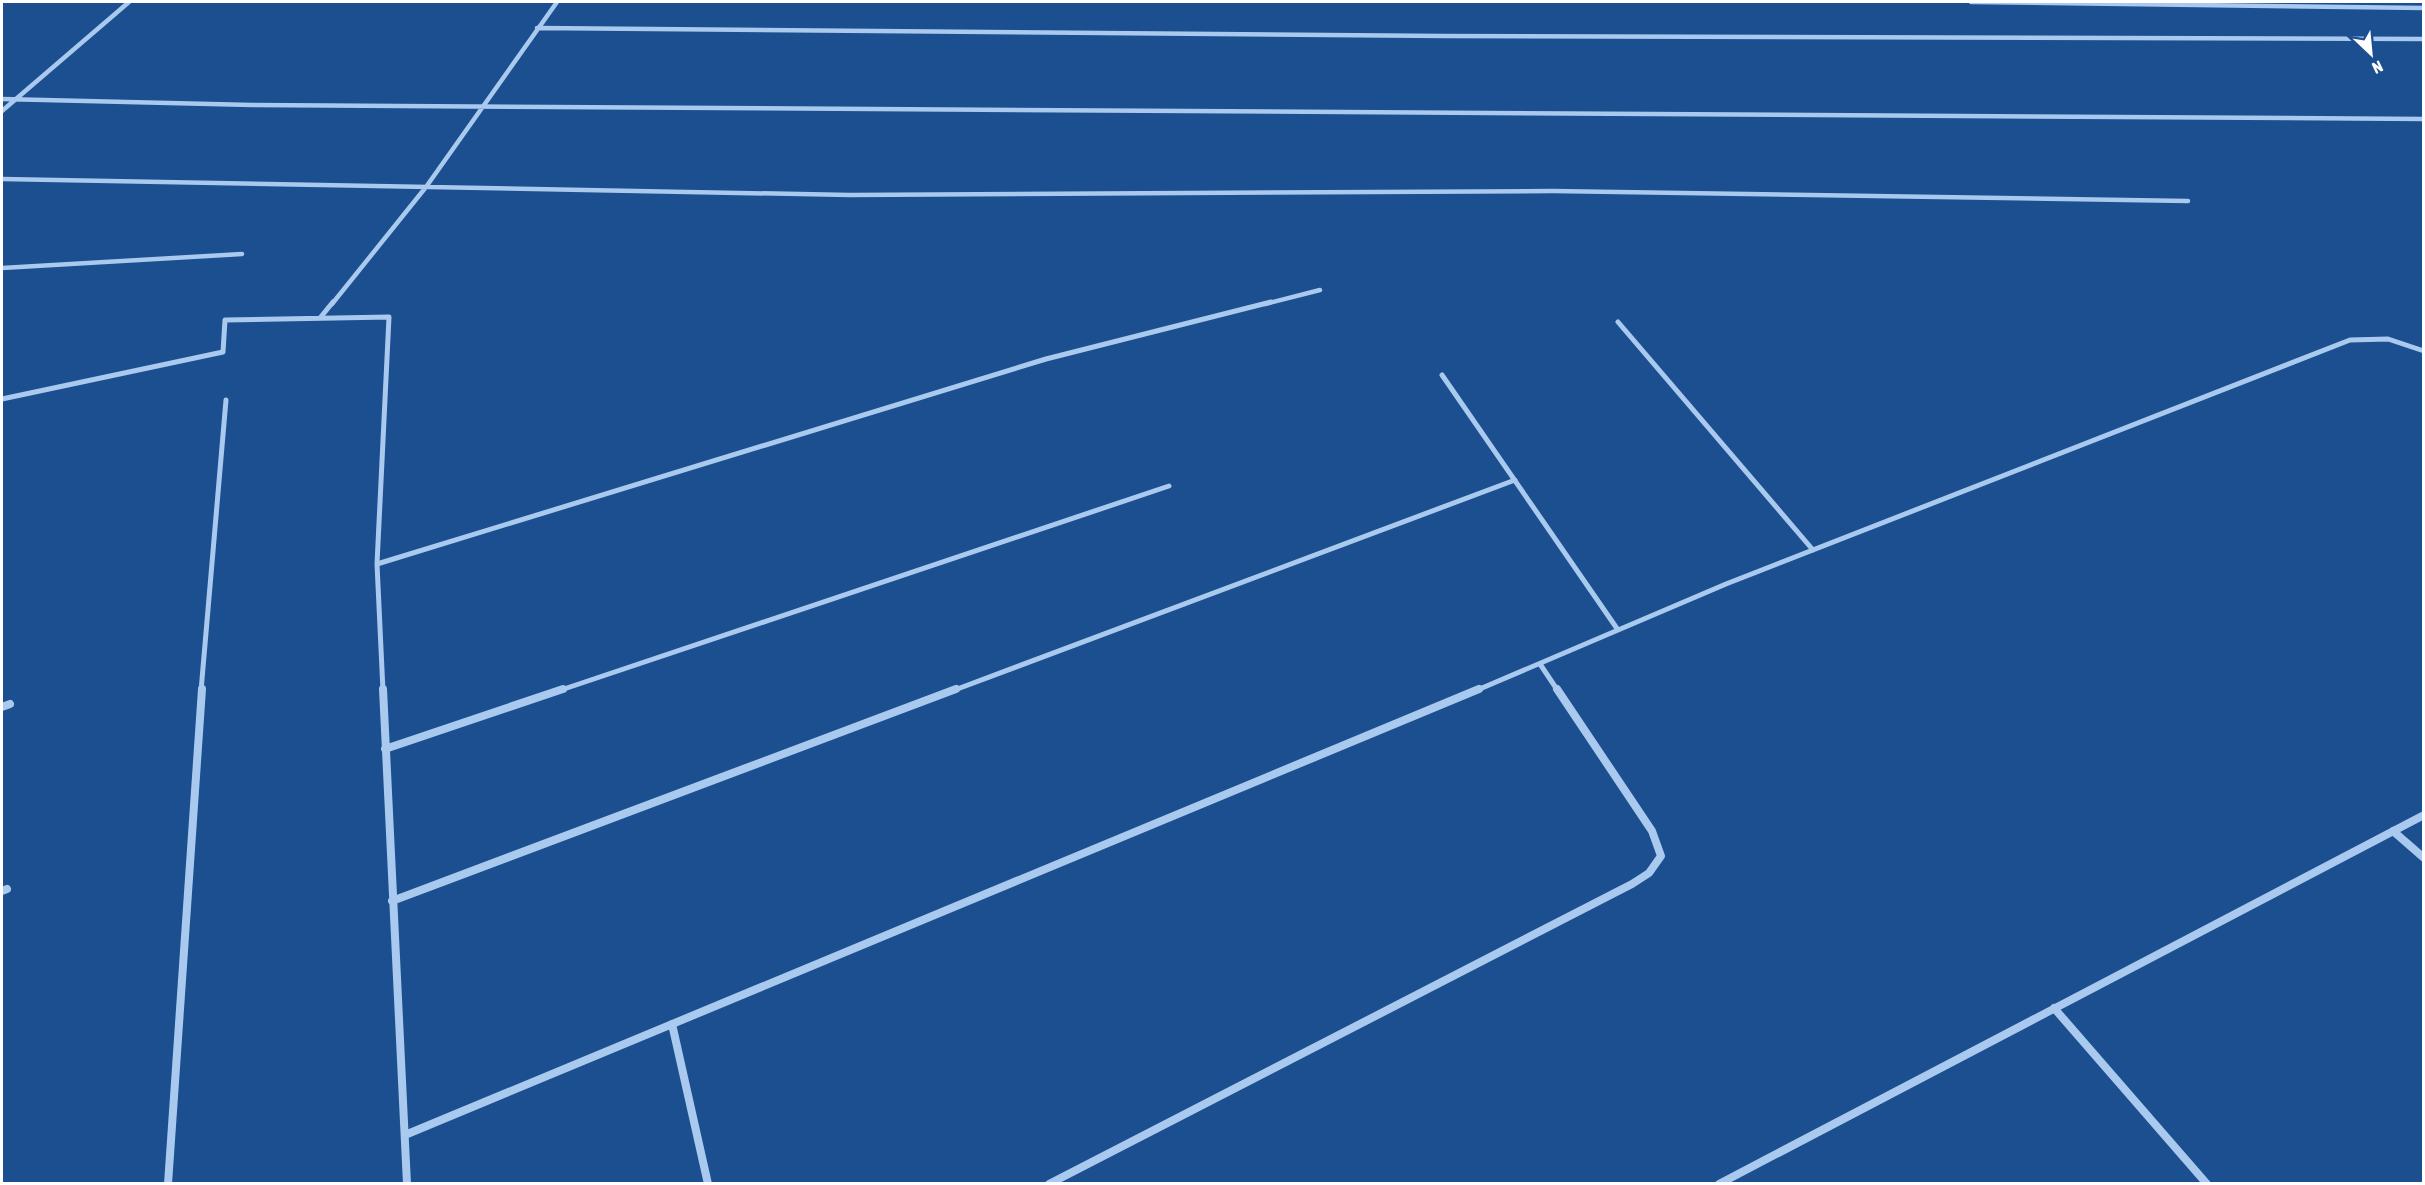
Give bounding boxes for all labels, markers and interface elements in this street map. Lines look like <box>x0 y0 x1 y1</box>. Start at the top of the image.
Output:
north arrow <box>2341 24 2401 84</box>
text: N <box>2369 57 2386 78</box>

